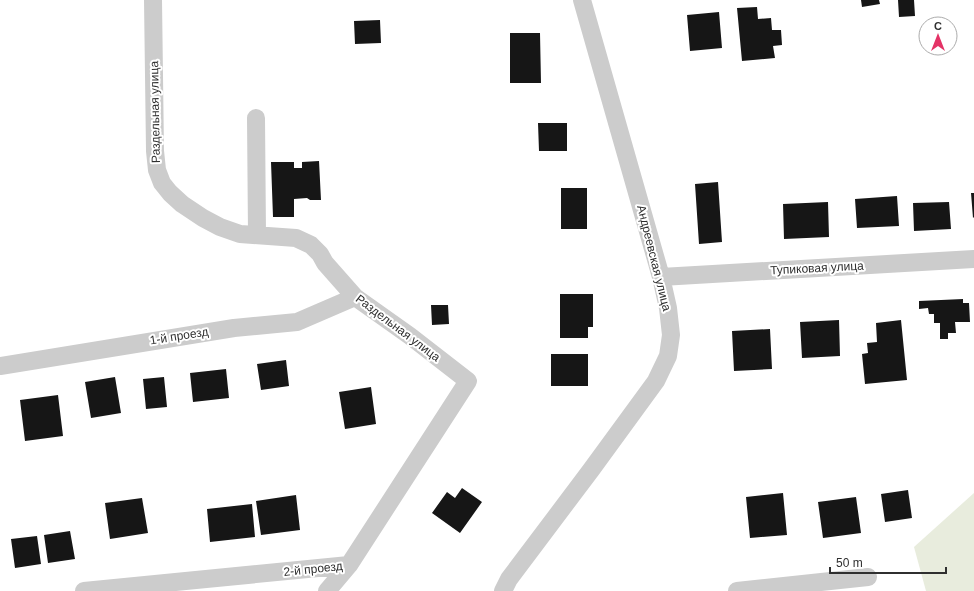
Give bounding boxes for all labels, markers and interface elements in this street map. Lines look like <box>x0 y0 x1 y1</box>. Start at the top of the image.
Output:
north arrow <box>918 16 958 56</box>
text: С <box>934 20 942 32</box>
street label: Раздельная улица <box>147 61 163 163</box>
street label: Андреевская улица <box>634 203 674 313</box>
street label: Тупиковая улица <box>770 259 864 277</box>
street label: Раздельная улица <box>353 292 443 364</box>
street label: 1-й проезд <box>149 324 209 348</box>
scale bar <box>830 549 946 575</box>
text: 50 m <box>836 556 863 570</box>
street label: 2-й проезд <box>283 559 343 579</box>

